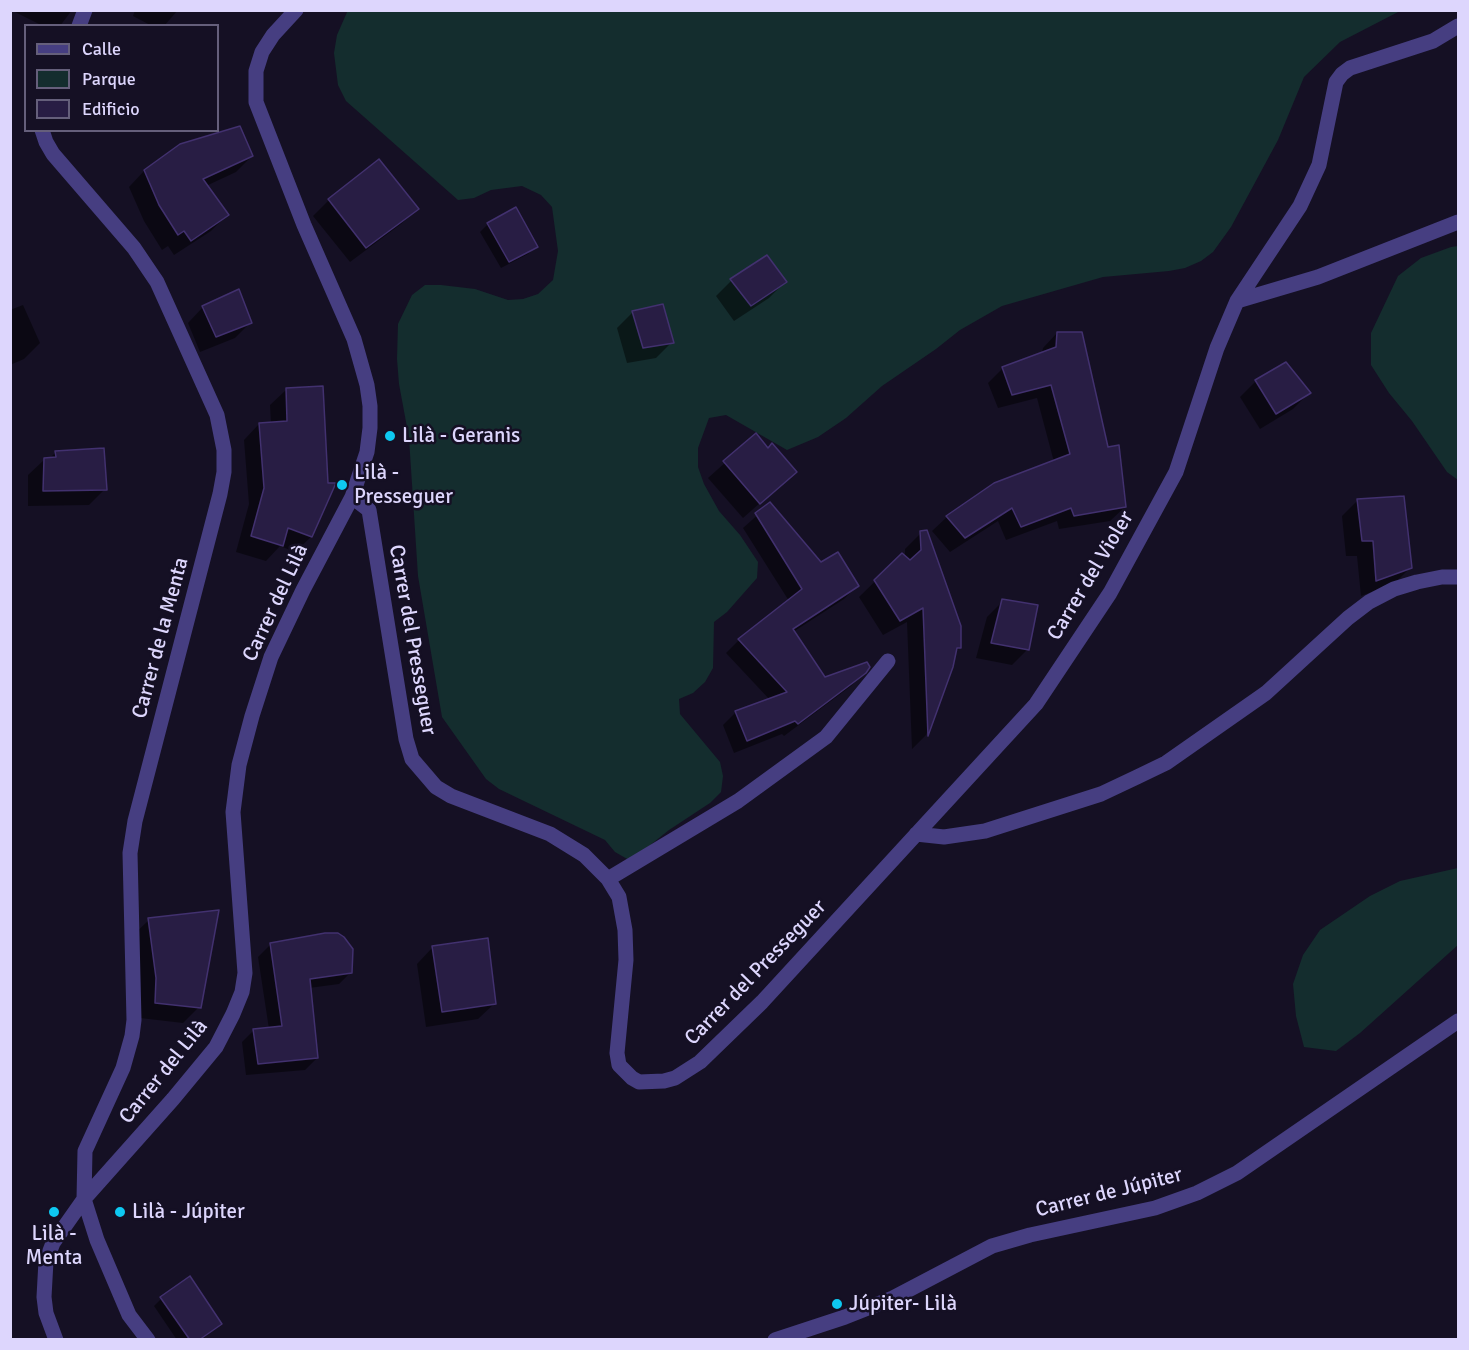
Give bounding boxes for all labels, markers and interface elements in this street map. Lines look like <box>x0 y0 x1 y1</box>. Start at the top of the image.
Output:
legend <box>24 24 219 132</box>
text: Calle <box>82 38 121 60</box>
text: Parque <box>82 68 136 90</box>
text: Edificio <box>82 98 140 120</box>
place label: Lilà - Geranis <box>402 423 520 449</box>
marker: Lilà - Geranis <box>383 429 397 443</box>
place label: Lilà - Presseguer <box>354 460 453 510</box>
marker: Lilà - Presseguer <box>335 478 349 492</box>
street label: Carrer del Violer <box>1043 507 1139 645</box>
street label: Carrer del Lilà <box>238 540 314 666</box>
street label: Carrer del Presseguer <box>383 543 441 737</box>
street label: Carrer de la Menta <box>127 555 195 721</box>
street label: Carrer del Presseguer <box>680 895 832 1051</box>
street label: Carrer del Lilà <box>114 1015 214 1129</box>
street label: Carrer de Júpiter <box>1033 1163 1185 1223</box>
place label: Lilà - Júpiter <box>132 1199 245 1225</box>
marker: Lilà - Menta <box>47 1205 61 1219</box>
marker: Lilà - Júpiter <box>113 1205 127 1219</box>
place label: Lilà - Menta <box>26 1221 82 1271</box>
place label: Júpiter- Lilà <box>849 1291 957 1317</box>
marker: Júpiter- Lilà <box>830 1297 844 1311</box>

